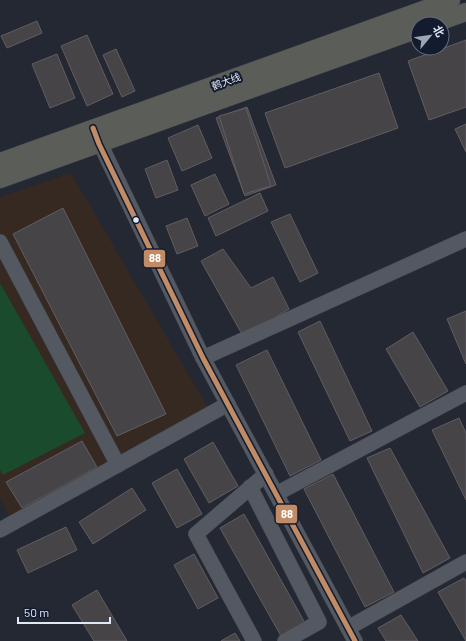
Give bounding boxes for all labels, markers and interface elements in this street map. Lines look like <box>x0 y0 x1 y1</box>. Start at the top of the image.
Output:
north arrow <box>410 16 450 56</box>
text: 北 <box>431 23 448 39</box>
street label: 鹤大线 <box>210 70 242 92</box>
unlabelled marker <box>131 215 141 225</box>
line badge: 88 <box>143 249 166 268</box>
text: 88 <box>149 251 161 264</box>
line badge: 88 <box>275 504 298 524</box>
text: 88 <box>281 507 293 520</box>
scale bar <box>18 599 110 625</box>
text: 50 m <box>24 605 49 619</box>

